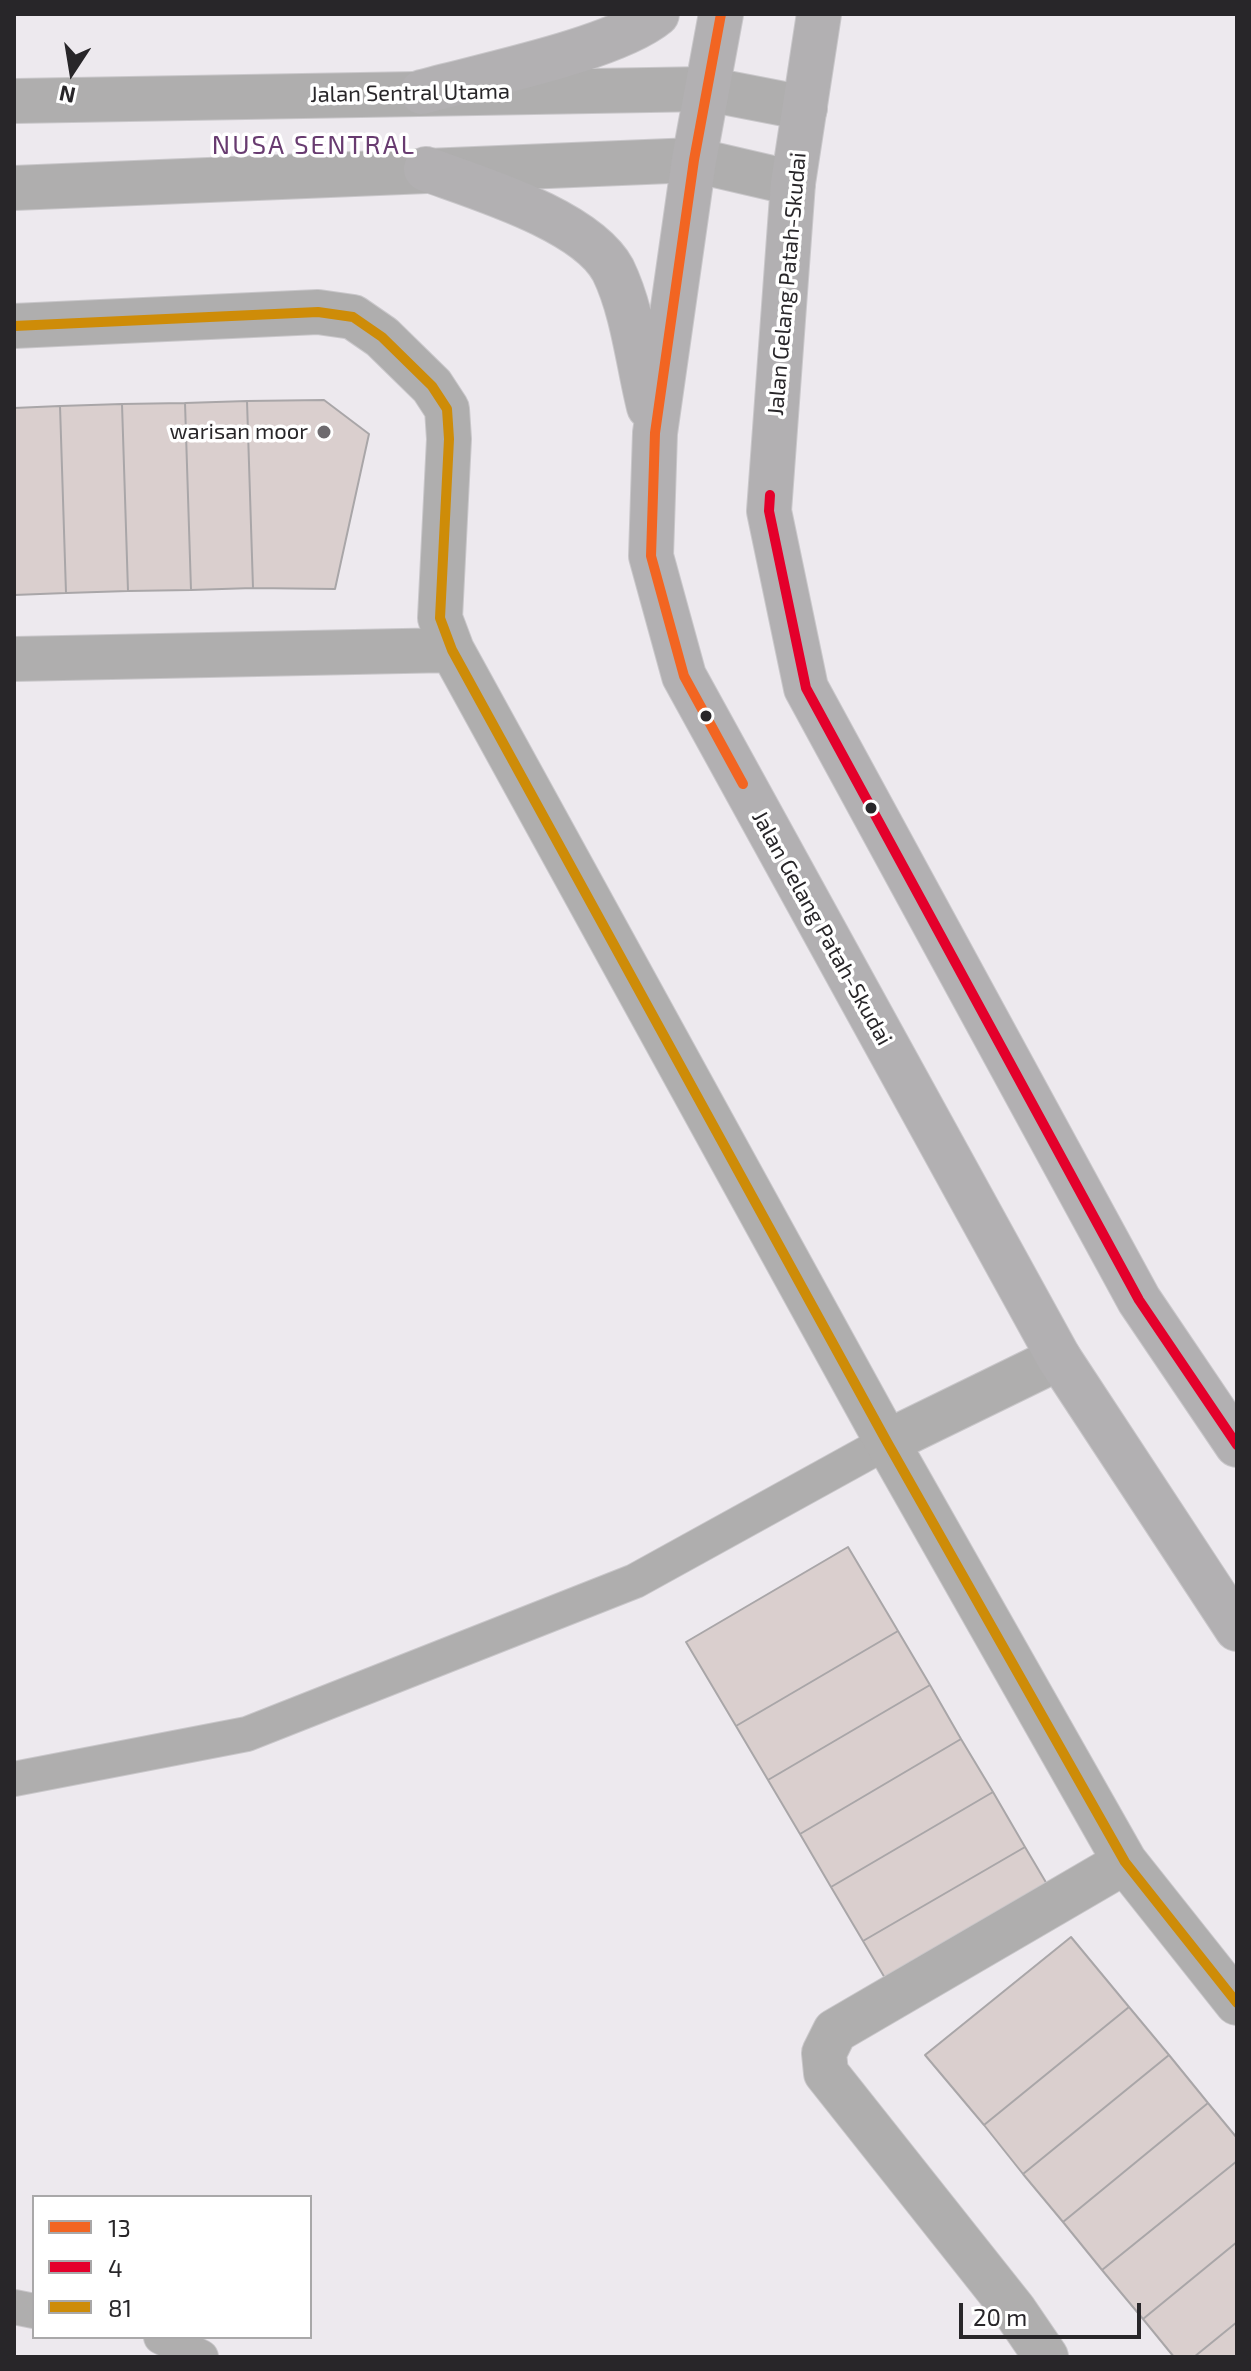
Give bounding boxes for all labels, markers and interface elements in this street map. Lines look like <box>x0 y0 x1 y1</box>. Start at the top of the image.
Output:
north arrow <box>32 32 112 112</box>
street label: Jalan Sentral Utama <box>310 78 510 108</box>
text: N <box>57 81 77 110</box>
district label: NUSA SENTRAL <box>212 129 416 161</box>
street label: Jalan Gelang Patah-Skudai <box>762 151 812 417</box>
place label: warisan moor <box>170 419 308 445</box>
marker: warisan moor <box>315 423 333 441</box>
unlabelled marker <box>698 708 714 724</box>
unlabelled marker <box>863 800 879 816</box>
street label: Jalan Gelang Patah-Skudai <box>746 806 898 1050</box>
legend <box>32 2195 312 2339</box>
text: 13 <box>108 2213 131 2242</box>
text: 4 <box>108 2253 123 2282</box>
scale bar <box>963 2287 1145 2337</box>
text: 81 <box>108 2293 132 2322</box>
text: 20 m <box>973 2302 1027 2331</box>

